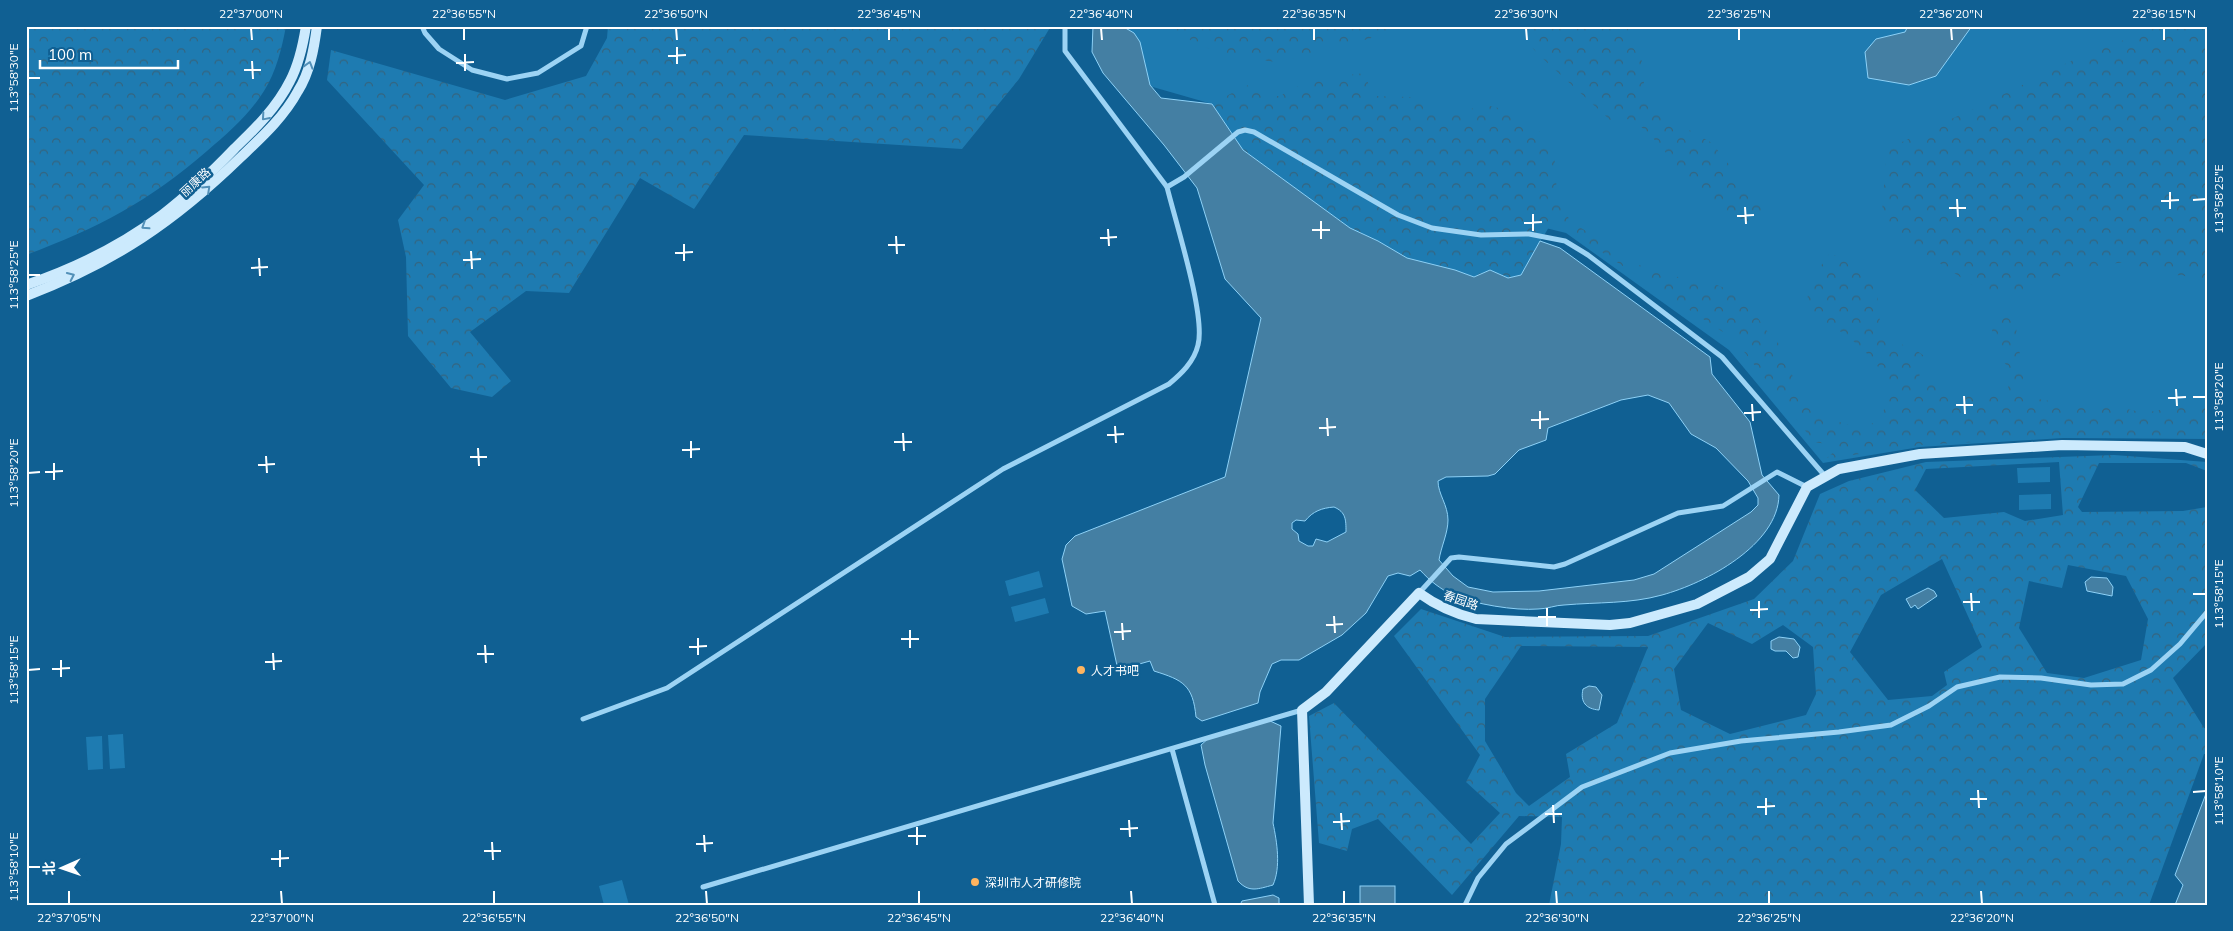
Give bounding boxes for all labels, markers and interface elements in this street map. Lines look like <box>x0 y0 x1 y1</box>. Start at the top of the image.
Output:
text: 22°37'00"N <box>219 6 283 21</box>
text: 22°36'55"N <box>432 6 496 21</box>
text: 22°36'50"N <box>644 6 708 21</box>
text: 22°36'45"N <box>857 6 921 21</box>
text: 22°36'40"N <box>1069 6 1133 21</box>
text: 22°36'35"N <box>1282 6 1346 21</box>
text: 22°36'30"N <box>1494 6 1558 21</box>
text: 22°36'25"N <box>1707 6 1771 21</box>
text: 22°36'20"N <box>1919 6 1983 21</box>
text: 22°36'15"N <box>2132 6 2196 21</box>
scale bar <box>40 38 178 70</box>
text: 113°58'30"E <box>6 43 21 113</box>
text: 100 m <box>48 45 92 64</box>
one-way arrow <box>304 62 314 70</box>
one-way arrow <box>263 111 271 120</box>
street label: 丽康路 <box>177 164 213 200</box>
text: 113°58'25"E <box>2211 164 2226 234</box>
one-way arrow <box>202 186 211 195</box>
one-way arrow <box>142 220 151 229</box>
text: 113°58'25"E <box>6 240 21 310</box>
one-way arrow <box>66 272 75 282</box>
text: 113°58'20"E <box>2211 362 2226 432</box>
text: 113°58'20"E <box>6 438 21 508</box>
text: 113°58'15"E <box>2211 559 2226 629</box>
street label: 春园路 <box>1442 587 1480 613</box>
text: 113°58'15"E <box>6 635 21 705</box>
place label: 人才书吧 <box>1091 663 1139 678</box>
marker: 人才书吧 <box>1075 664 1087 676</box>
text: 113°58'10"E <box>2211 756 2226 826</box>
text: 113°58'10"E <box>6 832 21 902</box>
north arrow <box>38 844 88 894</box>
text: 北 <box>40 861 58 876</box>
place label: 深圳市人才研修院 <box>985 875 1081 890</box>
marker: 深圳市人才研修院 <box>969 876 981 888</box>
text: 22°37'05"N <box>37 910 101 925</box>
text: 22°37'00"N <box>250 910 314 925</box>
text: 22°36'55"N <box>462 910 526 925</box>
text: 22°36'50"N <box>675 910 739 925</box>
text: 22°36'45"N <box>887 910 951 925</box>
text: 22°36'40"N <box>1100 910 1164 925</box>
text: 22°36'35"N <box>1312 910 1376 925</box>
text: 22°36'30"N <box>1525 910 1589 925</box>
text: 22°36'25"N <box>1737 910 1801 925</box>
text: 22°36'20"N <box>1950 910 2014 925</box>

